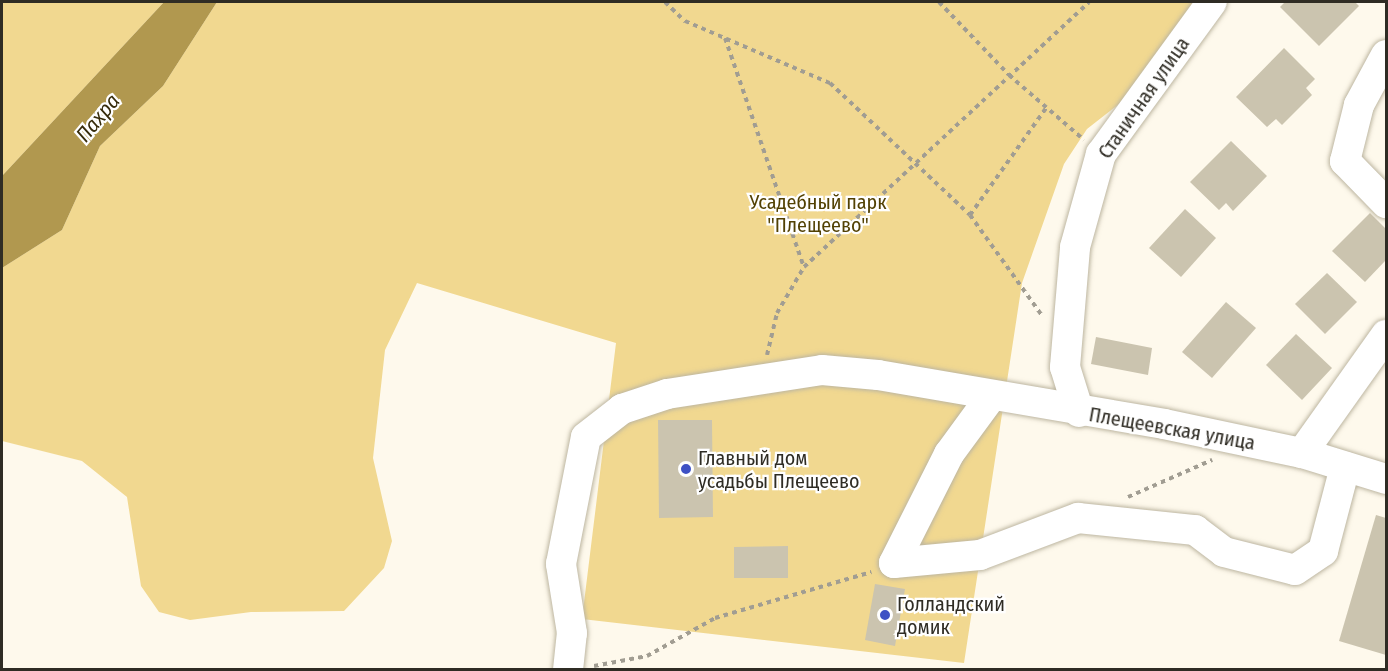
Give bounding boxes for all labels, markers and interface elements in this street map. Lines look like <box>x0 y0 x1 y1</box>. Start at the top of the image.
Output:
street label: Станичная улица <box>1093 33 1195 163</box>
water label: Пахра <box>71 89 125 147</box>
park label: Усадебный парк "Плещеево" <box>749 191 887 238</box>
street label: Плещеевская улица <box>1087 403 1257 455</box>
place label: Главный дом усадьбы Плещеево <box>698 446 859 493</box>
marker: Главный дом усадьбы Плещеево <box>679 462 693 476</box>
place label: Голландский домик <box>897 592 1005 639</box>
marker: Голландский домик <box>878 608 892 622</box>

